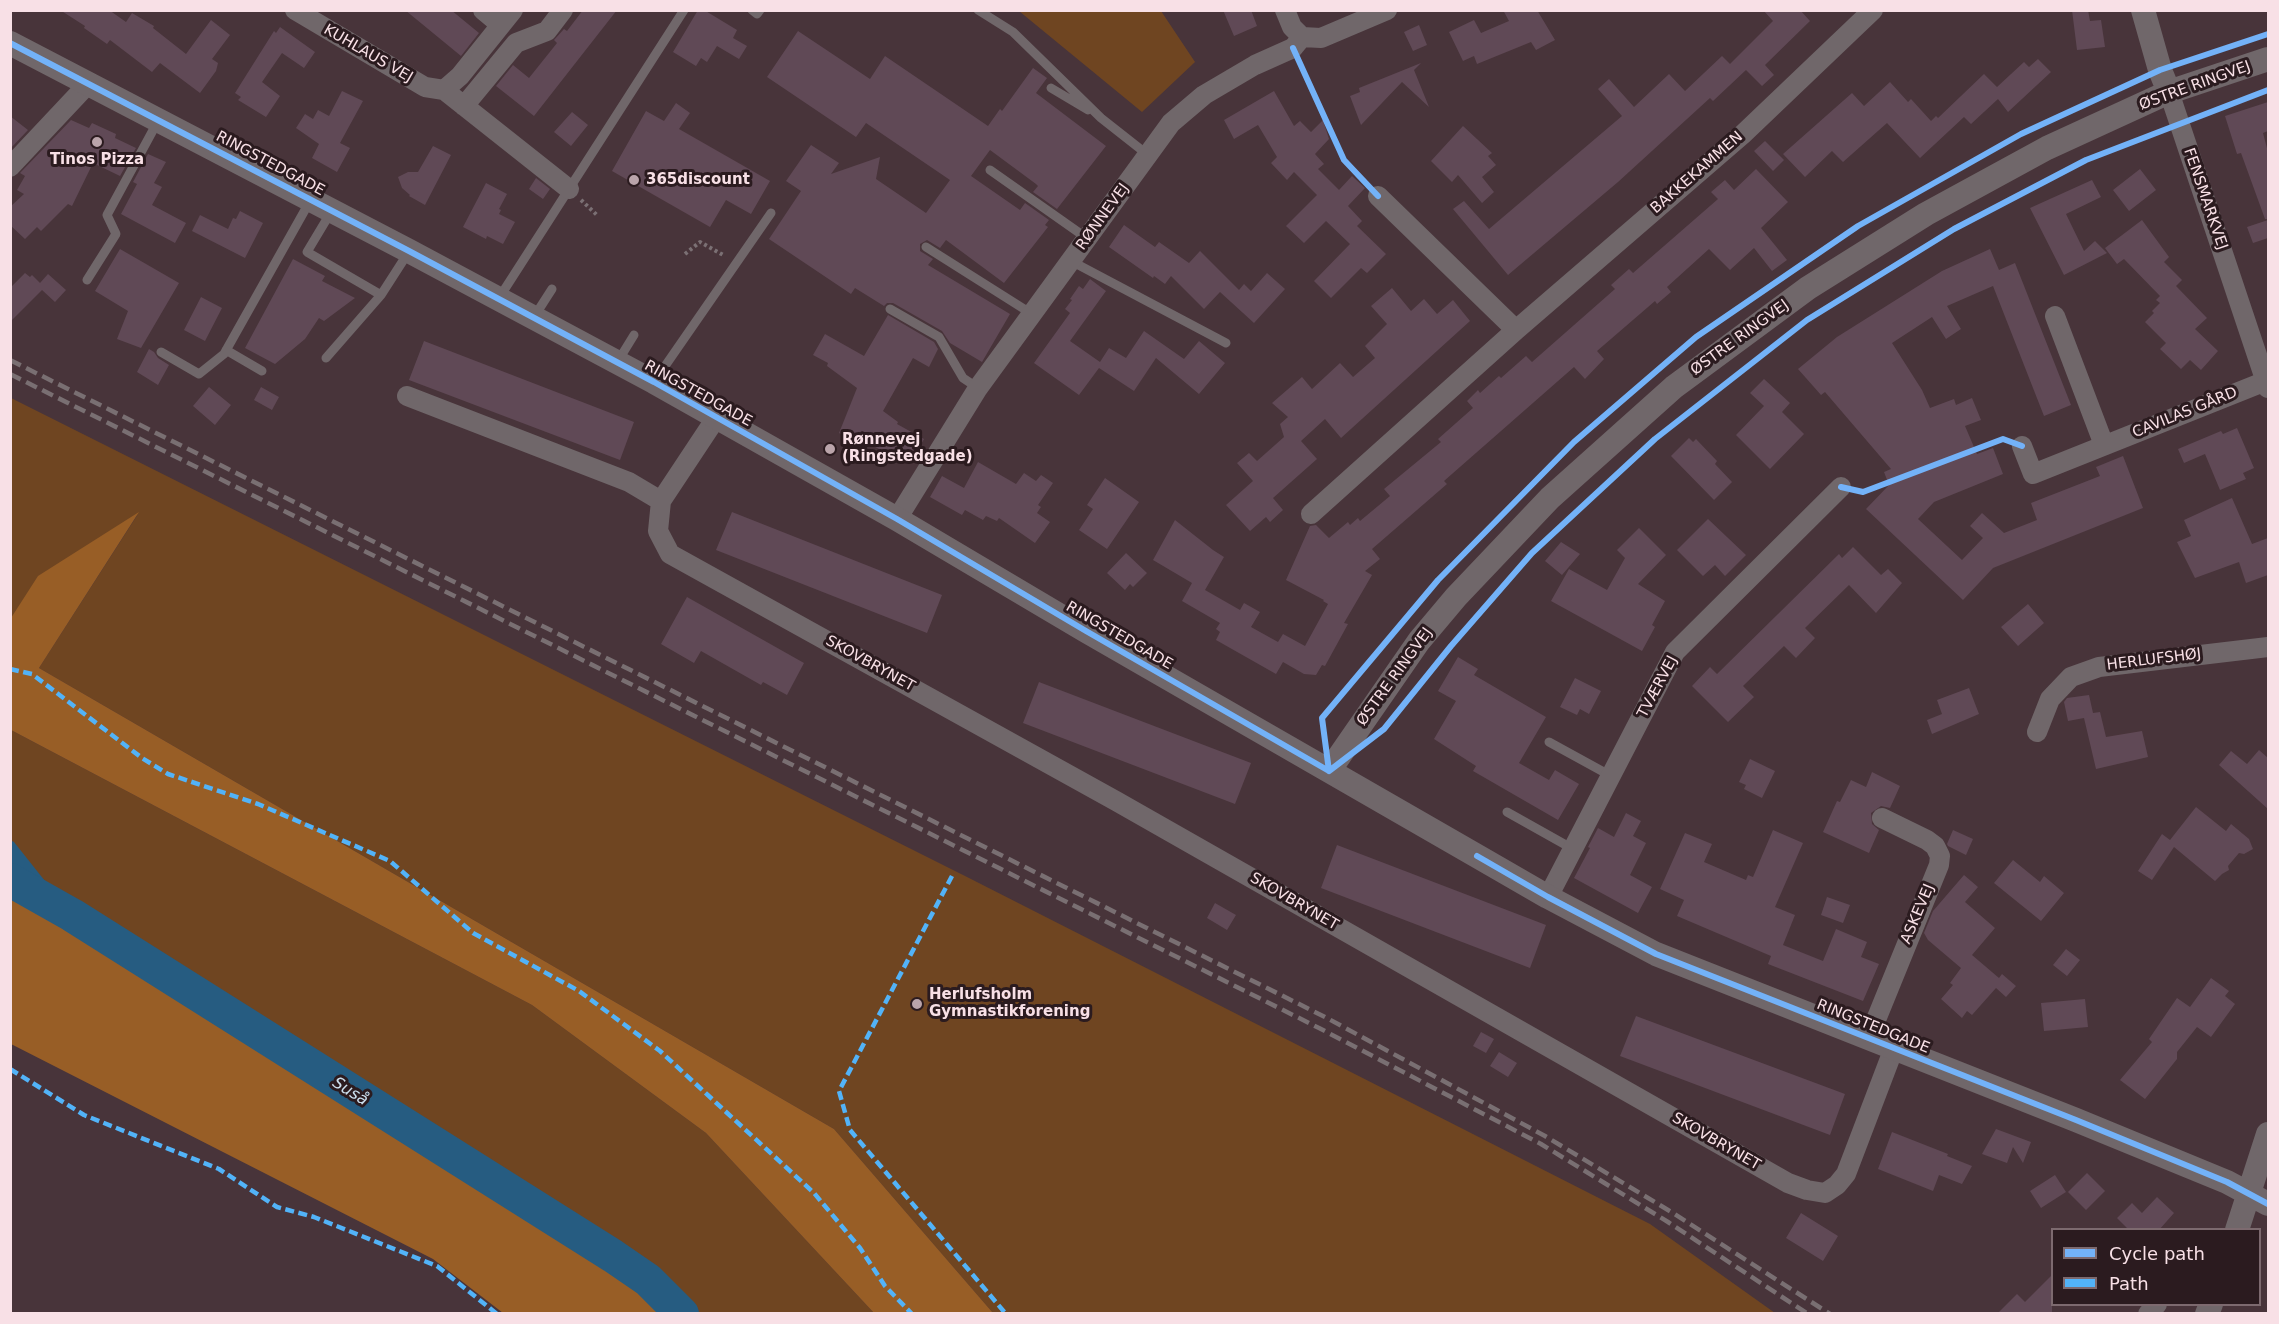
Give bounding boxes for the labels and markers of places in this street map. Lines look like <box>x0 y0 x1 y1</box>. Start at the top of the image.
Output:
marker: Tinos Pizza <box>90 135 104 149</box>
place label: Tinos Pizza <box>50 151 144 169</box>
place label: 365discount <box>646 171 750 189</box>
marker: 365discount <box>627 173 641 187</box>
place label: Rønnevej (Ringstedgade) <box>842 431 973 466</box>
marker: Rønnevej (Ringstedgade) <box>823 442 837 456</box>
place label: Herlufsholm Gymnastikforening <box>929 986 1090 1021</box>
marker: Herlufsholm Gymnastikforening <box>910 997 924 1011</box>

